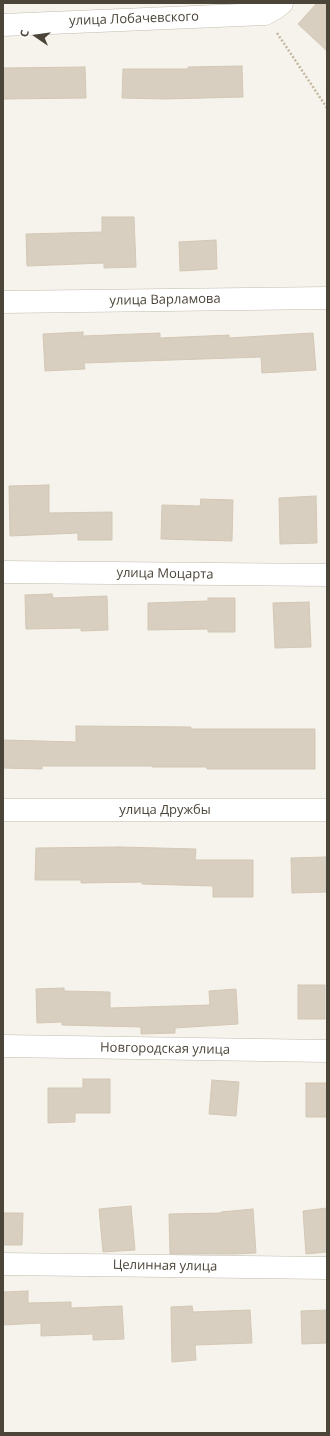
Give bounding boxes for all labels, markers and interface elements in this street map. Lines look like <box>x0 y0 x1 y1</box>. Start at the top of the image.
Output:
street label: улица Лобачевского <box>69 9 199 29</box>
north arrow <box>16 16 56 56</box>
text: С <box>16 28 32 38</box>
street label: улица Варламова <box>109 291 221 309</box>
street label: улица Моцарта <box>116 565 214 583</box>
street label: улица Дружбы <box>119 802 211 818</box>
street label: Новгородская улица <box>100 1040 230 1058</box>
street label: Целинная улица <box>113 1257 217 1275</box>

